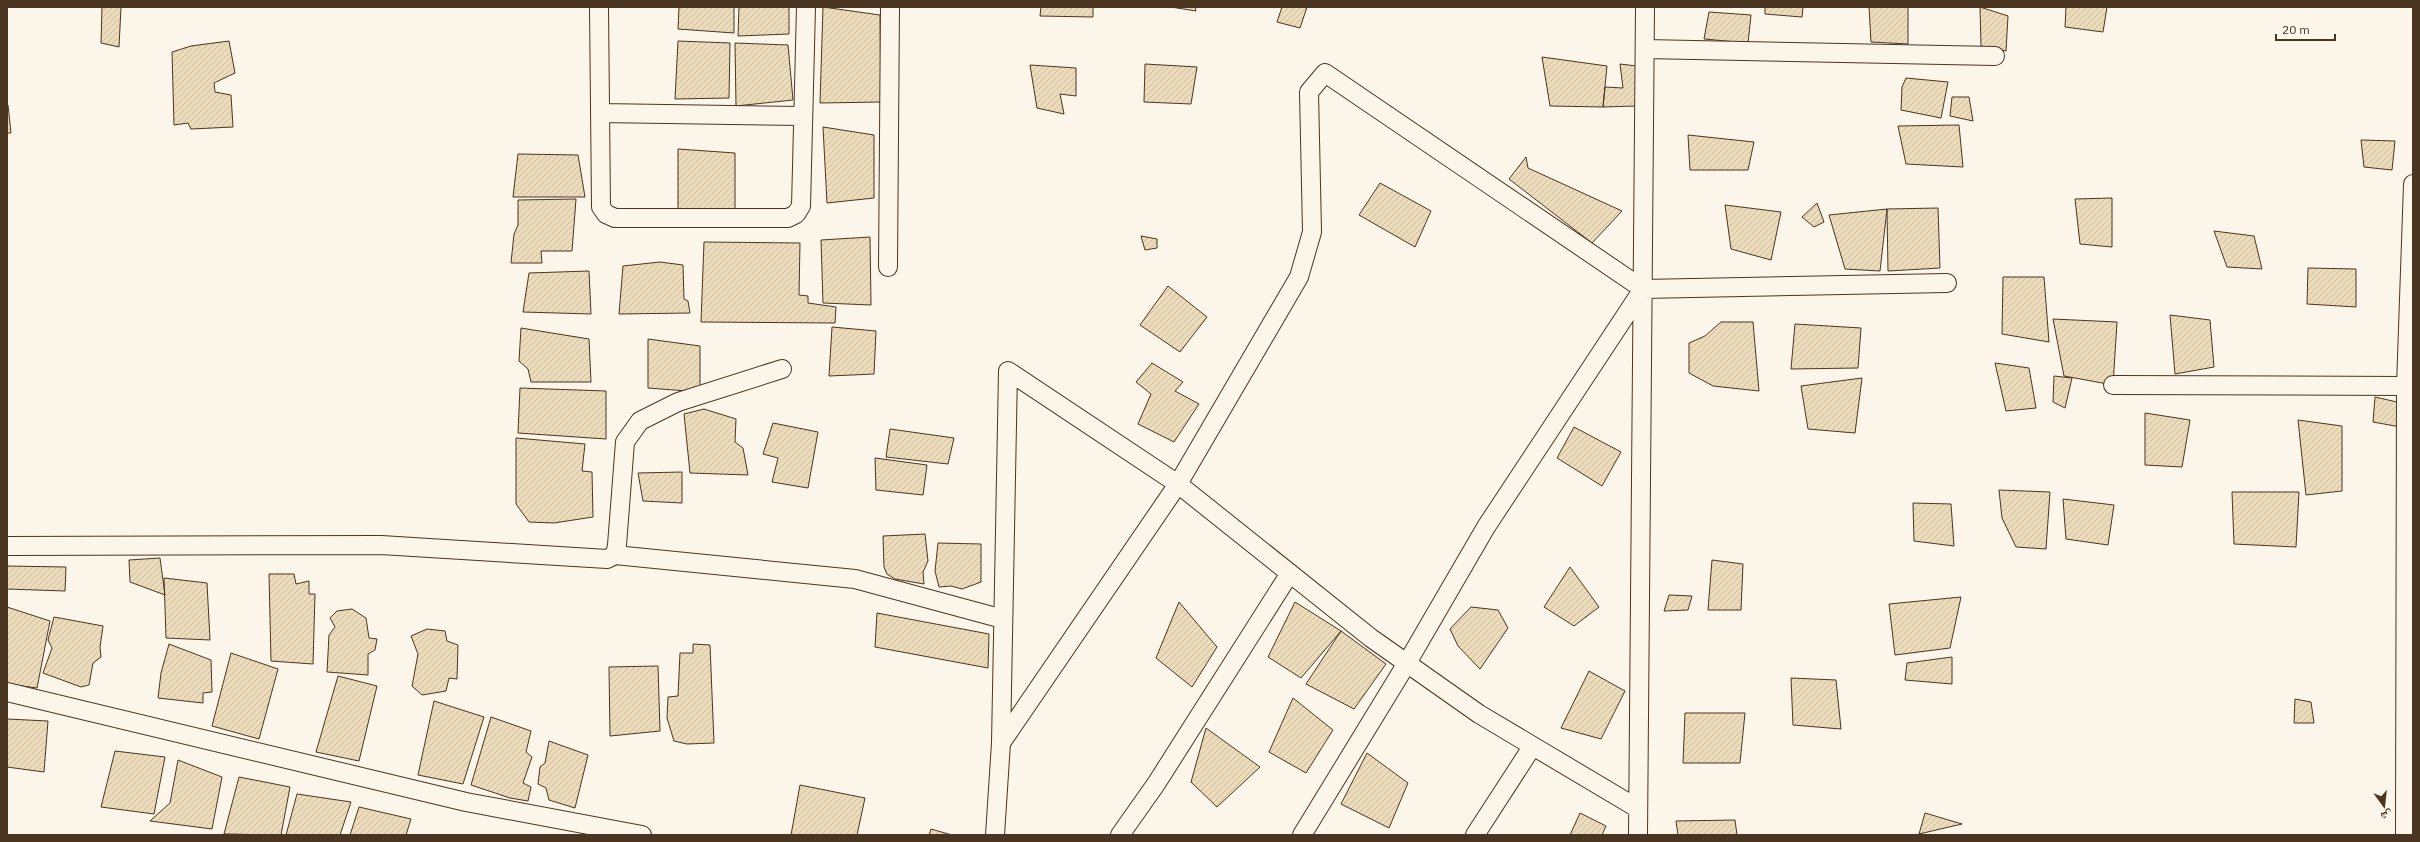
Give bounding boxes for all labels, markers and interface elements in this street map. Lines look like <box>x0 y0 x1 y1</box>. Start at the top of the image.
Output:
scale bar <box>2276 16 2335 42</box>
text: 20 m <box>2282 22 2310 37</box>
north arrow <box>2364 786 2404 826</box>
text: ش <box>2379 806 2394 824</box>

